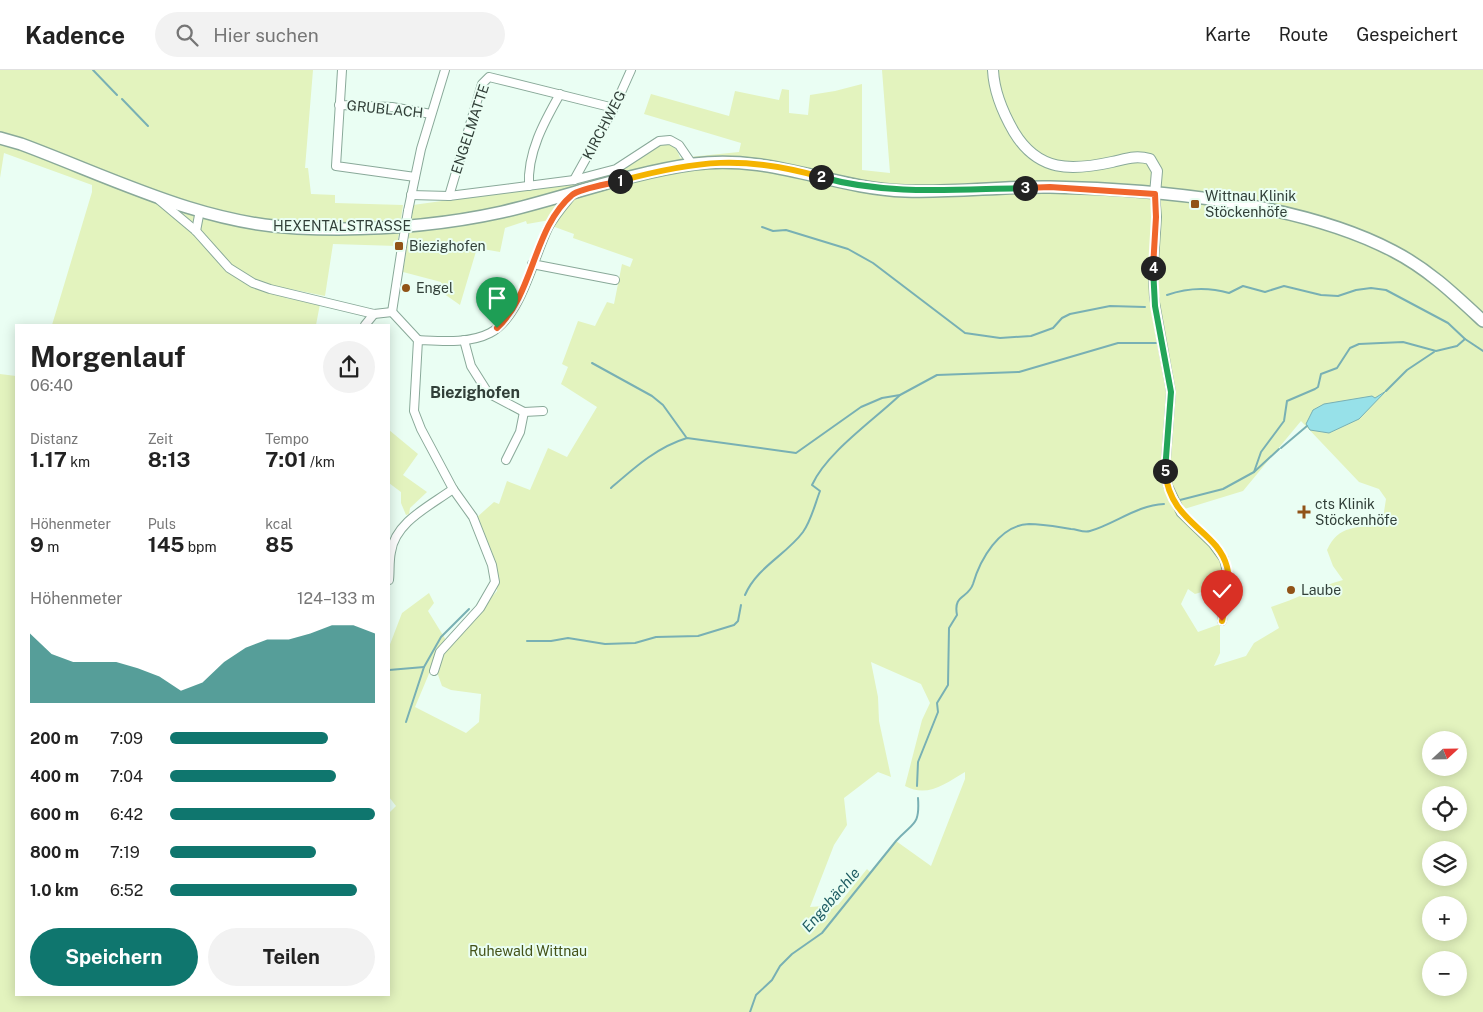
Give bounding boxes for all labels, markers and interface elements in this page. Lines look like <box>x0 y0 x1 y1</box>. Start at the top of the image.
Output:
search box <box>155 12 505 57</box>
text: Kadence <box>25 21 125 49</box>
icon: search <box>173 21 201 49</box>
text: Hier suchen <box>213 24 319 46</box>
text: Karte <box>1205 24 1251 45</box>
text: Route <box>1279 24 1328 45</box>
text: Gespeichert <box>1356 24 1458 45</box>
street label: ENGELMATTE <box>448 82 492 176</box>
street label: KIRCHWEG <box>579 88 629 162</box>
street label: GRUBLACH <box>346 97 424 121</box>
pin: 2 <box>808 164 834 190</box>
pin: 1 <box>608 168 632 194</box>
text: 2 <box>817 169 826 185</box>
text: 1 <box>618 173 624 189</box>
pin: 3 <box>1012 176 1038 200</box>
text: 3 <box>1021 180 1030 196</box>
place label: Wittnau Klinik Stöckenhöfe <box>1205 188 1296 220</box>
marker: Wittnau Klinik Stöckenhöfe <box>1189 198 1201 210</box>
street label: HEXENTALSTRASSE <box>273 218 411 234</box>
place label: Biezighofen <box>409 238 486 254</box>
marker: Biezighofen <box>393 240 405 252</box>
pin: 4 <box>1140 256 1166 280</box>
text: 4 <box>1149 260 1158 276</box>
pin <box>476 277 518 328</box>
place label: Engel <box>416 280 453 296</box>
marker: Engel <box>400 282 412 294</box>
icon: arrive <box>483 284 511 312</box>
text: Morgenlauf <box>30 340 185 373</box>
button: share <box>323 341 375 393</box>
text: 06:40 <box>30 376 73 395</box>
district label: Biezighofen <box>430 383 520 402</box>
text: Distanz <box>30 431 78 447</box>
text: Zeit <box>148 431 173 447</box>
text: Tempo <box>265 431 309 447</box>
text: 1.17 <box>30 447 67 472</box>
text: 8:13 <box>148 447 190 472</box>
text: 7:01 <box>265 447 307 472</box>
text: km <box>67 454 90 470</box>
text: /km <box>307 454 335 470</box>
pin: 5 <box>1152 458 1178 484</box>
text: 5 <box>1161 463 1170 479</box>
place label: cts Klinik Stöckenhöfe <box>1315 496 1397 528</box>
marker: cts Klinik Stöckenhöfe <box>1297 505 1311 519</box>
text: Höhenmeter <box>30 516 111 532</box>
text: Puls <box>148 516 176 532</box>
text: kcal <box>265 516 292 532</box>
text: 9 <box>30 532 44 557</box>
text: 145 <box>148 532 184 557</box>
text: 85 <box>265 532 294 557</box>
text: m <box>44 539 59 555</box>
text: bpm <box>184 539 217 555</box>
pin <box>1201 570 1243 621</box>
icon: check <box>1208 577 1236 605</box>
place label: Laube <box>1301 582 1341 598</box>
marker: Laube <box>1285 584 1297 596</box>
text: Höhenmeter <box>30 589 123 608</box>
text: 124–133 m <box>297 589 375 608</box>
text: 200 m <box>30 729 79 748</box>
text: 7:09 <box>110 729 143 748</box>
north arrow <box>1422 731 1468 776</box>
map controls <box>1422 731 1467 996</box>
text: 400 m <box>30 767 79 786</box>
text: 7:04 <box>110 767 143 786</box>
button: locate <box>1422 786 1467 831</box>
text: 600 m <box>30 805 79 824</box>
text: 6:42 <box>110 805 143 824</box>
button: layers <box>1422 841 1467 886</box>
text: 800 m <box>30 843 79 862</box>
text: 7:19 <box>110 843 140 862</box>
water label: Engebächle <box>798 864 863 935</box>
text: 1.0 km <box>30 881 79 900</box>
text: 6:52 <box>110 881 143 900</box>
button: + <box>1422 896 1467 941</box>
button: Speichern <box>30 928 198 986</box>
button: Teilen <box>208 928 375 986</box>
park label: Ruhewald Wittnau <box>469 943 587 959</box>
button: − <box>1422 951 1467 996</box>

